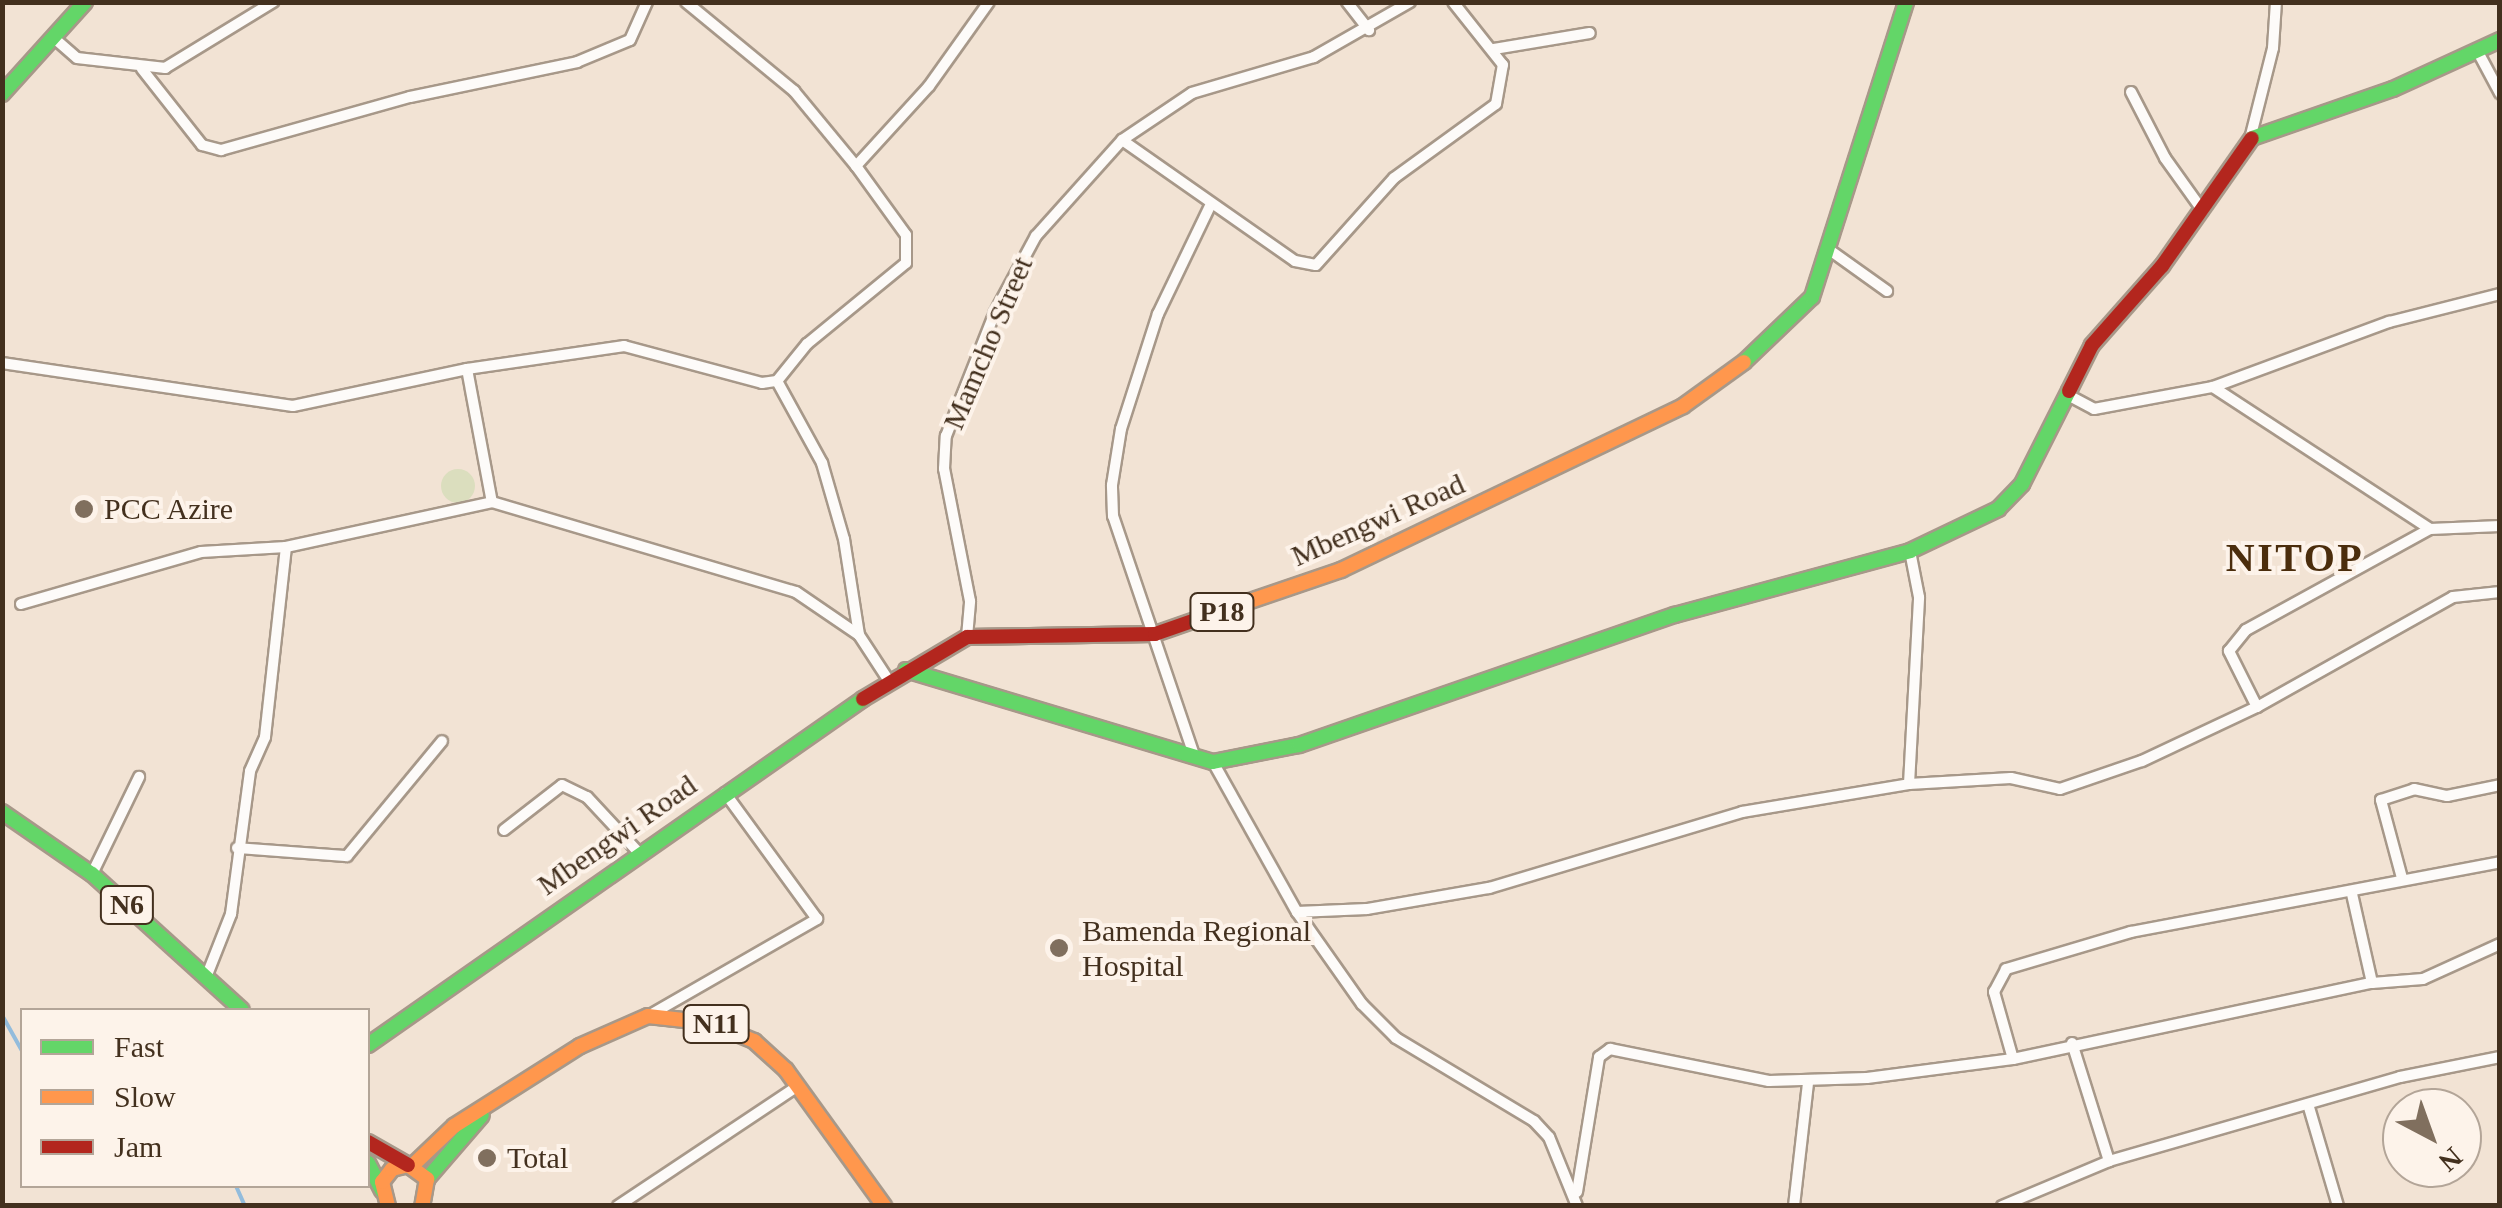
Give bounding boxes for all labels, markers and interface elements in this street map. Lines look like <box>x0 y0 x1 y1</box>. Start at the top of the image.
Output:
street label: Mamcho Street <box>935 251 1041 435</box>
street label: Mbengwi Road <box>1286 466 1470 574</box>
place label: PCC Azire <box>104 491 235 527</box>
marker: PCC Azire <box>73 498 95 520</box>
district label: NITOP <box>2226 534 2364 582</box>
road number: P18 <box>1187 589 1257 635</box>
street label: Mbengwi Road <box>531 767 703 903</box>
road number: N6 <box>100 882 154 928</box>
place label: Bamenda Regional Hospital <box>1082 913 1311 984</box>
marker: Bamenda Regional Hospital <box>1046 935 1072 961</box>
road number: N11 <box>681 1001 751 1047</box>
legend <box>20 1008 370 1188</box>
text: Fast <box>114 1030 164 1063</box>
text: Slow <box>114 1080 176 1113</box>
north arrow <box>2382 1088 2482 1188</box>
text: Jam <box>114 1130 162 1163</box>
place label: Total <box>507 1140 568 1176</box>
text: N <box>2433 1141 2469 1178</box>
marker: Total <box>476 1147 498 1169</box>

